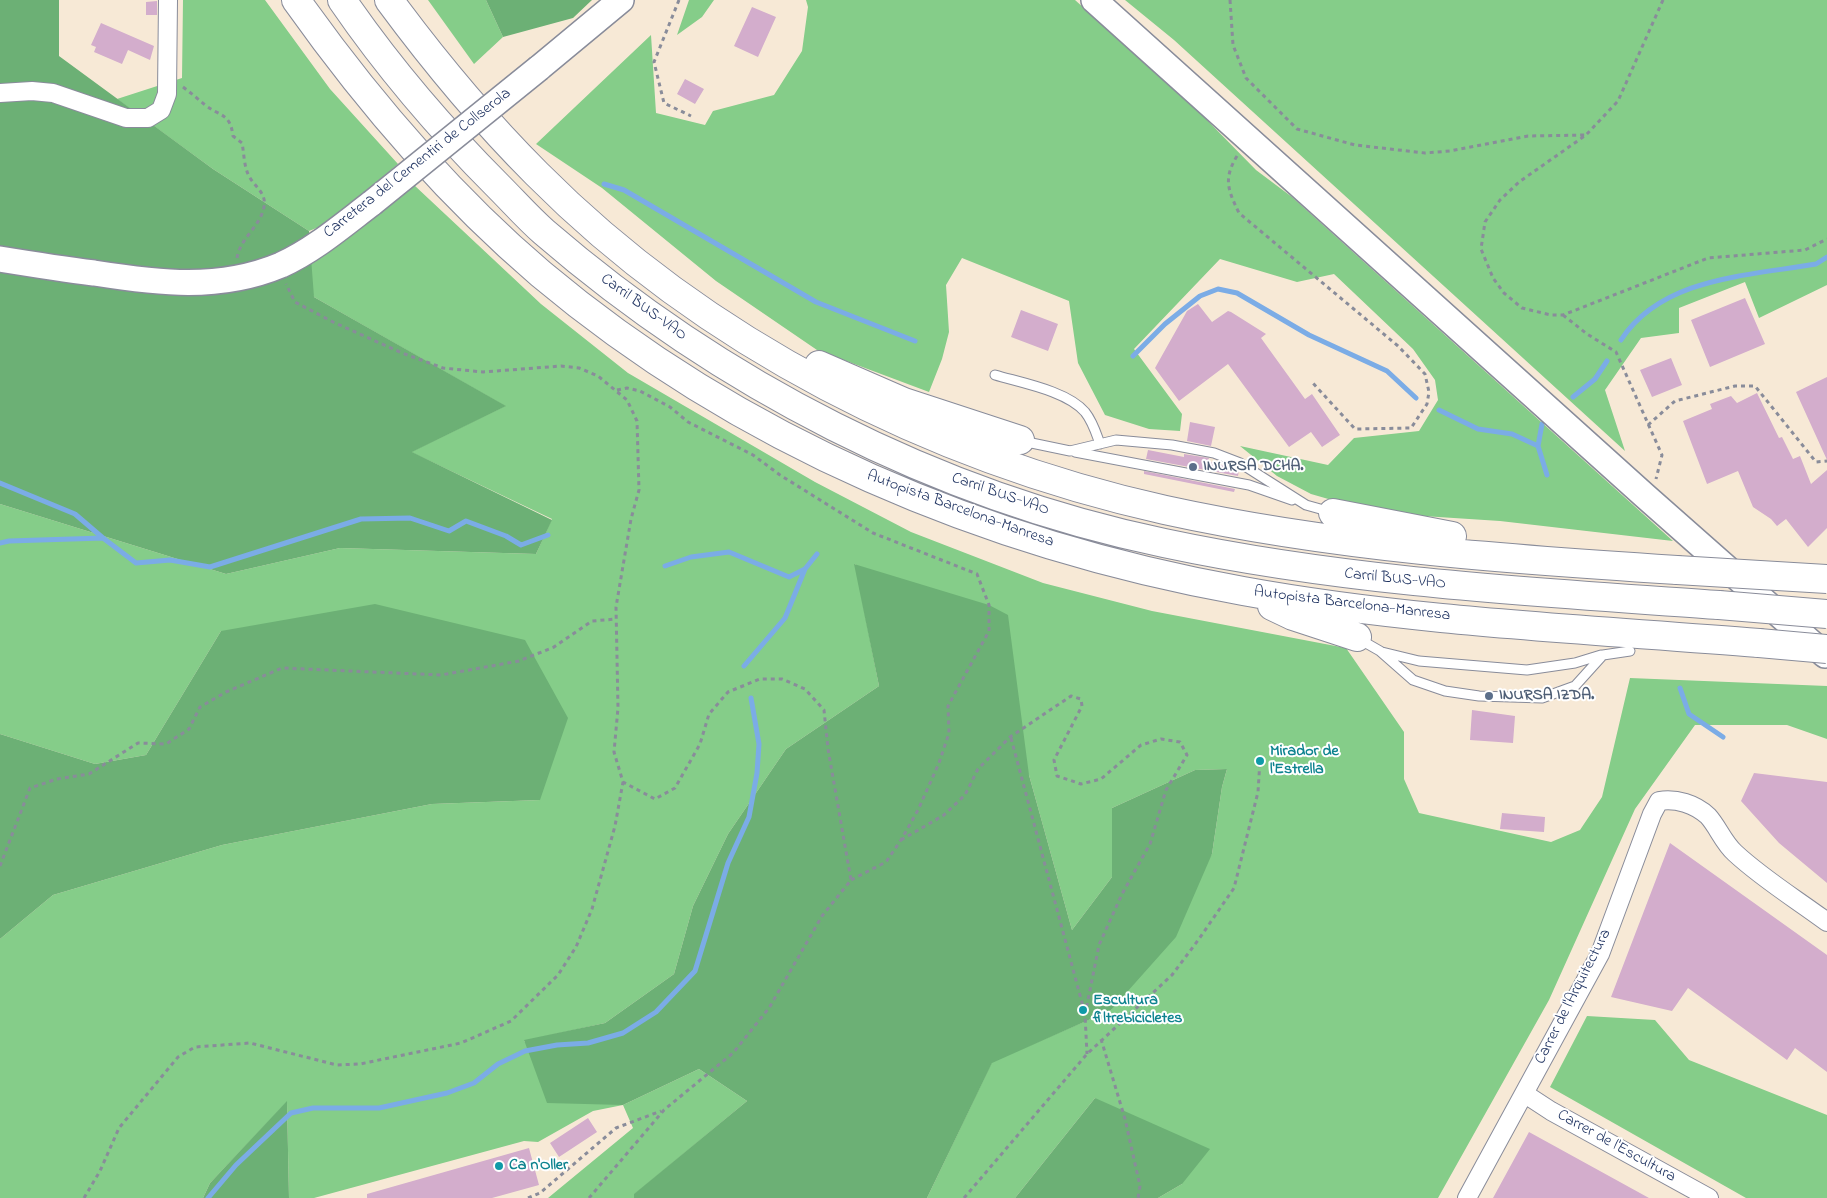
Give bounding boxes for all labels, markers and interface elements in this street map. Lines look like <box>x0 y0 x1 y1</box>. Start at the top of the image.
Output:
street label: Carretera del Cementiri de Collserola <box>320 85 516 243</box>
street label: Carril BUS-VAO <box>596 270 690 346</box>
place label: INURSA DCHA. <box>1203 457 1304 477</box>
marker: INURSA DCHA. <box>1187 461 1199 473</box>
street label: Autopista Barcelona-Manresa <box>864 467 1056 553</box>
street label: Carril BUS-VAO <box>949 469 1051 521</box>
street label: Carril BUS-VAO <box>1343 565 1447 595</box>
street label: Autopista Barcelona-Manresa <box>1253 583 1451 627</box>
place label: INURSA IZDA. <box>1499 686 1594 706</box>
marker: INURSA IZDA. <box>1483 690 1495 702</box>
place label: Mirador de l'Estrella <box>1270 742 1339 780</box>
marker: Mirador de l'Estrella <box>1254 755 1266 767</box>
street label: Carrer de l'Arquitectura <box>1532 926 1616 1068</box>
place label: Escultura filtrebicicletes <box>1093 991 1182 1029</box>
marker: Escultura filtrebicicletes <box>1077 1004 1089 1016</box>
street label: Carrer de l'Escultura <box>1553 1106 1679 1188</box>
place label: Ca n'Oller <box>509 1156 568 1176</box>
marker: Ca n'Oller <box>493 1160 505 1172</box>

